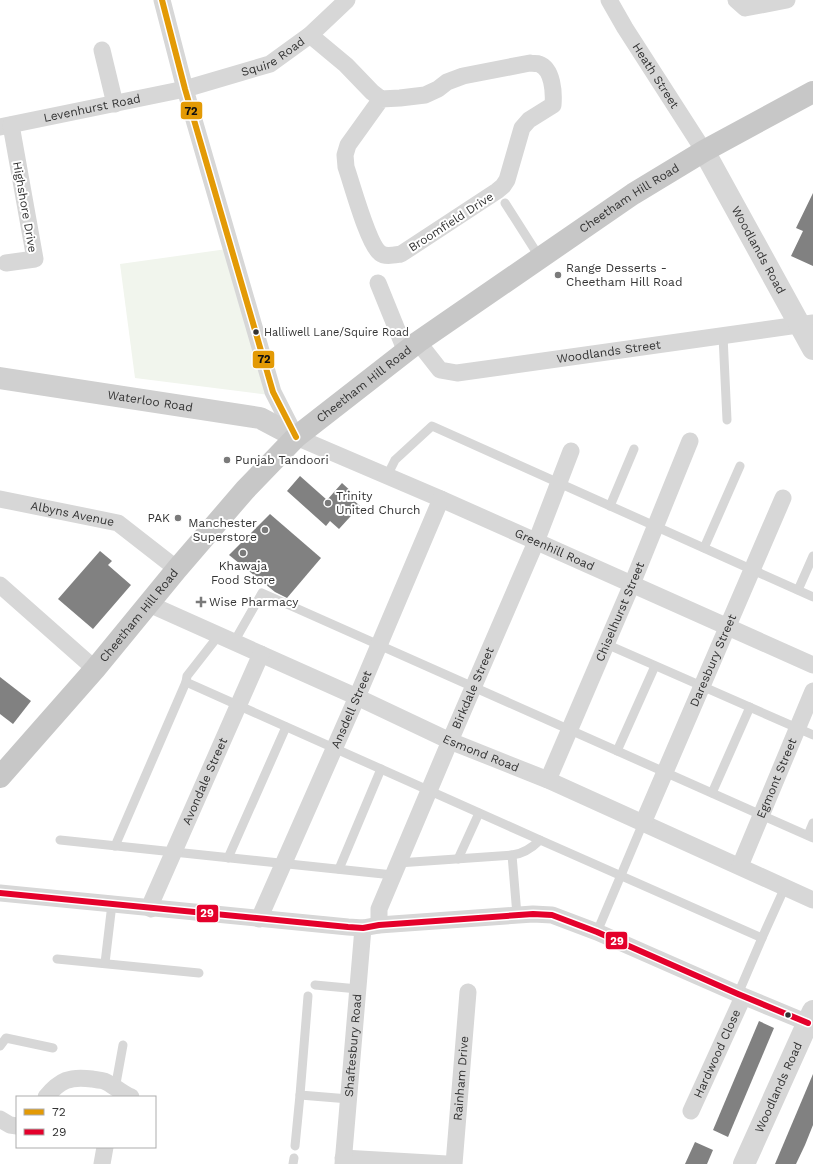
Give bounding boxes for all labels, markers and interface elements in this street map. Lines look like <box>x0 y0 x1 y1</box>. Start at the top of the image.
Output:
street label: Squire Road <box>239 34 307 79</box>
street label: Heath Street <box>630 40 682 111</box>
street label: Levenhurst Road <box>42 91 142 125</box>
line badge: 72 <box>180 101 203 120</box>
text: 72 <box>184 105 198 118</box>
street label: Highshore Drive <box>10 160 40 254</box>
street label: Cheetham Hill Road <box>576 161 682 236</box>
street label: Broomfield Drive <box>406 189 496 255</box>
street label: Woodlands Road <box>729 204 788 296</box>
place label: Range Desserts - Cheetham Hill Road <box>566 261 682 289</box>
marker: Range Desserts - Cheetham Hill Road <box>553 270 563 280</box>
place label: Halliwell Lane/Squire Road <box>264 326 409 339</box>
marker: Halliwell Lane/Squire Road <box>251 327 261 337</box>
street label: Woodlands Street <box>556 337 662 366</box>
street label: Cheetham Hill Road <box>314 343 414 425</box>
line badge: 72 <box>252 350 275 369</box>
text: 72 <box>257 353 271 366</box>
street label: Waterloo Road <box>107 388 194 415</box>
place label: Punjab Tandoori <box>235 453 329 467</box>
marker: Punjab Tandoori <box>222 455 232 465</box>
place label: Trinity United Church <box>336 489 421 517</box>
street label: Albyns Avenue <box>29 498 116 529</box>
marker: Trinity United Church <box>323 498 333 508</box>
place label: PAK <box>147 511 170 525</box>
marker: PAK <box>173 513 183 523</box>
place label: Manchester Superstore <box>188 516 257 544</box>
marker: Manchester Superstore <box>260 525 270 535</box>
street label: Greenhill Road <box>513 526 597 574</box>
marker: Khawaja Food Store <box>238 548 248 558</box>
place label: Khawaja Food Store <box>211 559 275 587</box>
street label: Chiselhurst Street <box>593 560 647 664</box>
street label: Cheetham Hill Road <box>96 566 181 665</box>
place label: Wise Pharmacy <box>209 595 299 609</box>
marker: Wise Pharmacy <box>196 597 206 607</box>
street label: Daresbury Street <box>687 612 739 709</box>
street label: Birkdale Street <box>449 645 497 731</box>
street label: Ansdell Street <box>328 668 374 750</box>
street label: Esmond Road <box>440 732 521 775</box>
street label: Avondale Street <box>180 736 230 827</box>
street label: Egmont Street <box>754 736 799 820</box>
line badge: 29 <box>196 904 219 923</box>
text: 29 <box>200 907 214 920</box>
line badge: 29 <box>605 931 628 950</box>
text: 29 <box>610 935 624 948</box>
street label: Shaftesbury Road <box>342 993 364 1098</box>
street label: Hardwood Close <box>691 1007 743 1100</box>
unlabelled marker <box>783 1010 793 1020</box>
street label: Rainham Drive <box>451 1035 471 1121</box>
street label: Woodlands Road <box>752 1040 805 1135</box>
legend <box>16 1096 156 1148</box>
text: 72 <box>52 1105 66 1119</box>
text: 29 <box>52 1125 66 1139</box>

